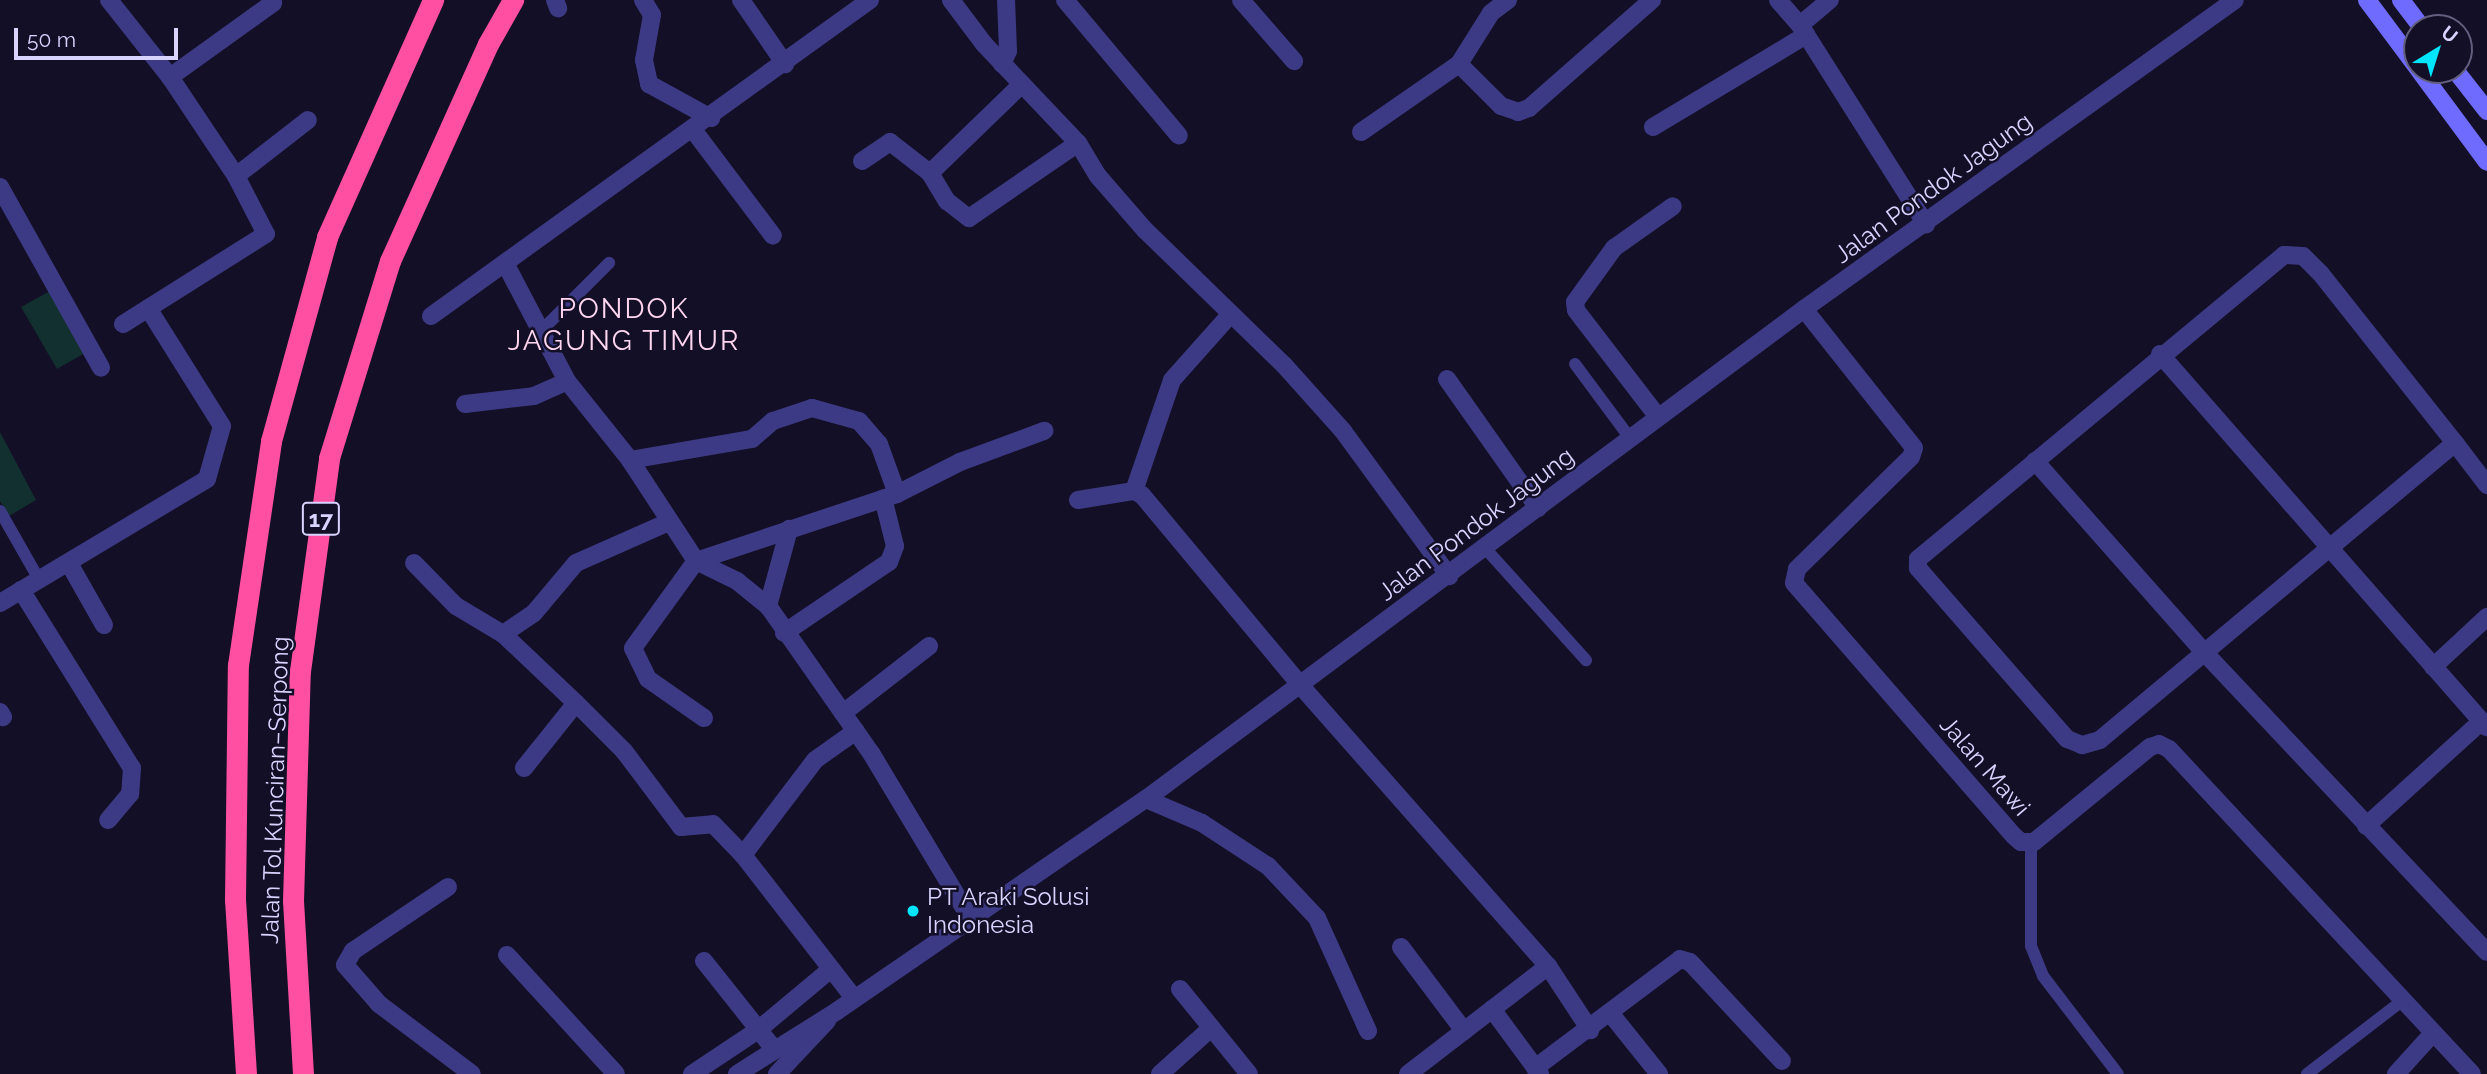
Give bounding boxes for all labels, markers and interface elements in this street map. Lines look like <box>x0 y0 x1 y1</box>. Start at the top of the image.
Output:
scale bar <box>18 14 182 58</box>
north arrow <box>2403 14 2473 84</box>
text: U <box>2437 21 2462 47</box>
text: 50 m <box>27 27 76 52</box>
street label: Jalan Pondok Jagung <box>1828 107 2038 269</box>
district label: PONDOK JAGUNG TIMUR <box>509 292 739 358</box>
street label: Jalan Pondok Jagung <box>1372 441 1580 607</box>
road number: 17 <box>302 499 340 538</box>
street label: Jalan Tol Kunciran–Serpong <box>255 635 295 945</box>
street label: Jalan Mawi <box>1934 710 2036 822</box>
place label: PT Araki Solusi Indonesia <box>927 883 1091 939</box>
marker: PT Araki Solusi Indonesia <box>905 903 921 919</box>

